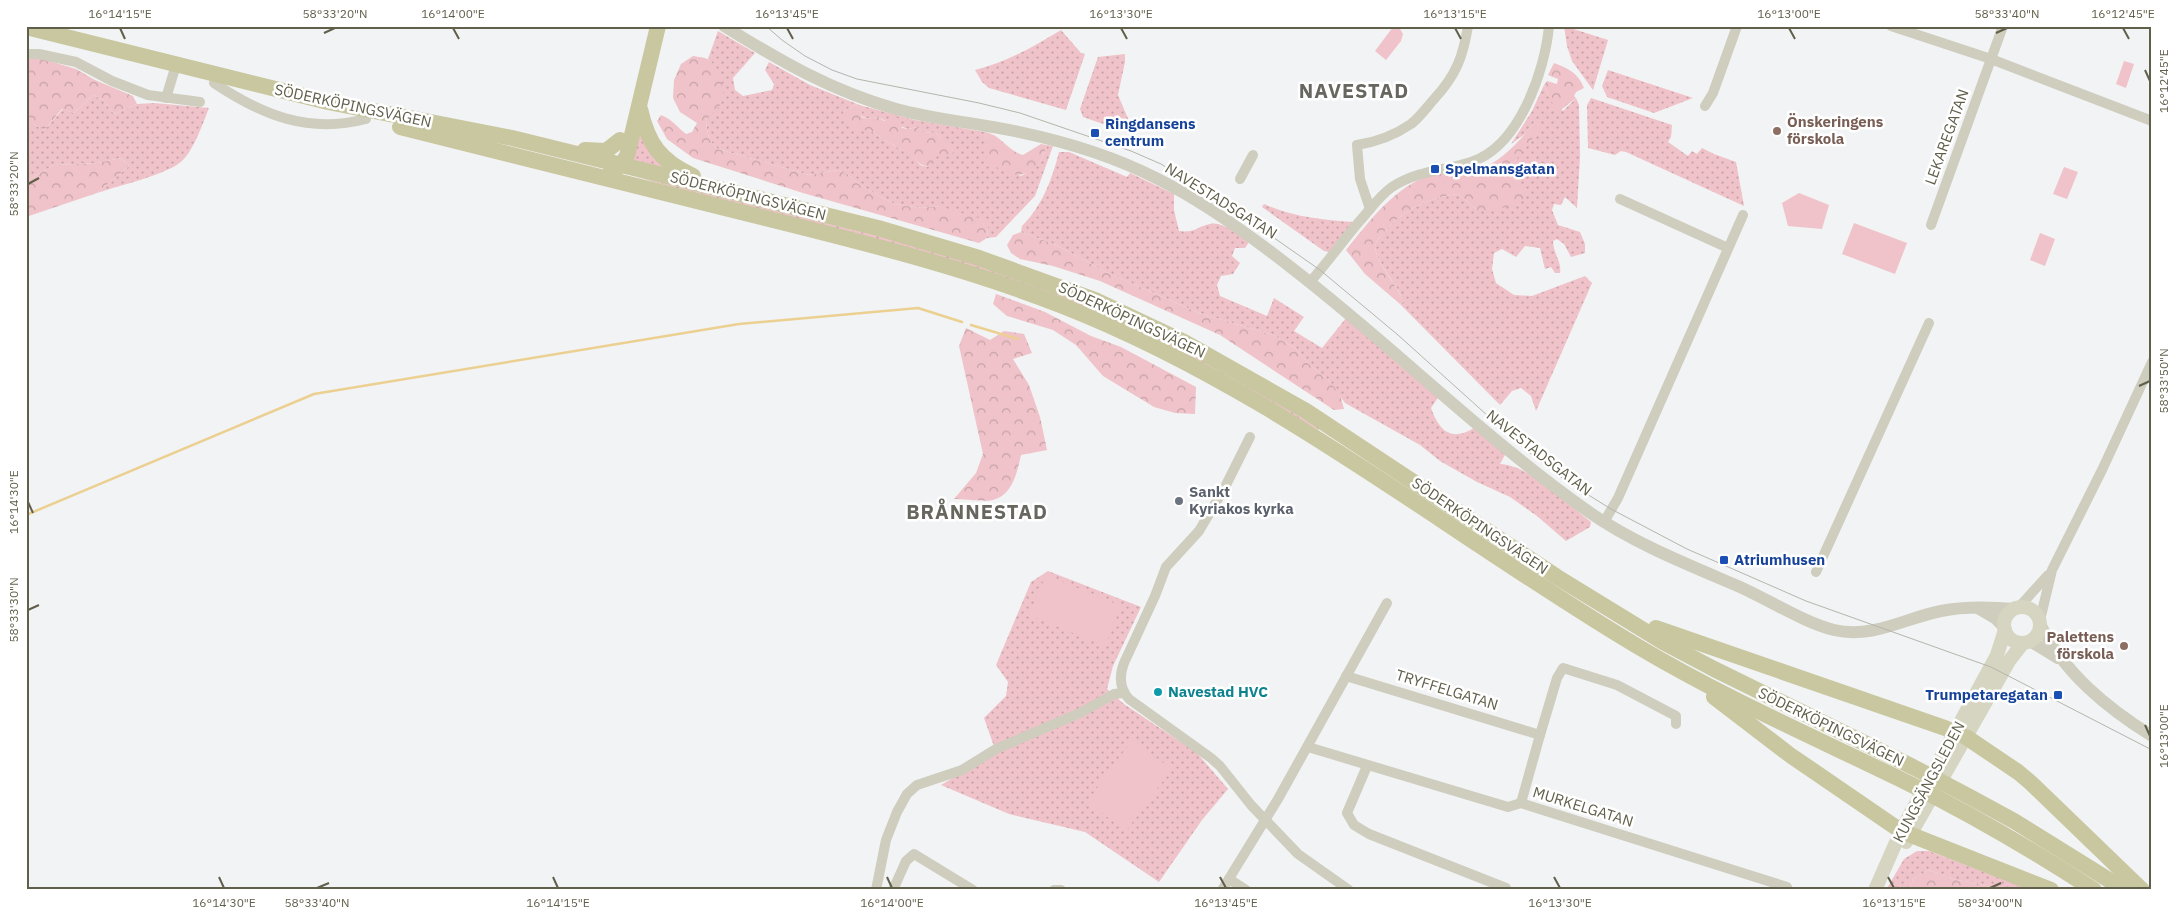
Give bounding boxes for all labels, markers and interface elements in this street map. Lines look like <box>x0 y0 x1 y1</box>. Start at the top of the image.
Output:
text: 16°14'15"E <box>88 6 152 21</box>
text: 58°33'20"N <box>302 6 368 21</box>
text: 16°14'00"E <box>421 6 485 21</box>
text: 16°13'45"E <box>755 6 819 21</box>
text: 16°13'30"E <box>1089 6 1153 21</box>
text: 16°13'15"E <box>1423 6 1487 21</box>
text: 16°13'00"E <box>1757 6 1821 21</box>
text: 58°33'40"N <box>1974 6 2040 21</box>
text: 16°12'45"E <box>2091 6 2155 21</box>
text: 16°12'45"E <box>2156 49 2171 113</box>
district label: NAVESTAD <box>1299 77 1409 104</box>
street label: SÖDERKÖPINGSVÄGEN <box>273 80 433 131</box>
street label: LEKAREGATAN <box>1920 86 1973 187</box>
place label: Önskeringens förskola <box>1787 112 1884 148</box>
place label: Ringdansens centrum <box>1105 114 1196 150</box>
marker: Önskeringens förskola <box>1771 125 1783 137</box>
marker: Ringdansens centrum <box>1089 127 1101 139</box>
text: 58°33'20"N <box>6 151 21 217</box>
street label: NAVESTADSGATAN <box>1162 158 1281 243</box>
place label: Spelmansgatan <box>1445 159 1555 178</box>
marker: Spelmansgatan <box>1429 163 1441 175</box>
street label: SÖDERKÖPINGSVÄGEN <box>668 167 828 224</box>
street label: SÖDERKÖPINGSVÄGEN <box>1056 277 1209 362</box>
text: 58°33'50"N <box>2156 348 2171 414</box>
street label: NAVESTADSGATAN <box>1483 405 1596 500</box>
text: 16°14'30"E <box>6 470 21 534</box>
street label: SÖDERKÖPINGSVÄGEN <box>1409 473 1552 578</box>
place label: Sankt Kyriakos kyrka <box>1189 482 1294 518</box>
marker: Sankt Kyriakos kyrka <box>1173 495 1185 507</box>
district label: BRÅNNESTAD <box>906 498 1048 525</box>
place label: Atriumhusen <box>1734 550 1825 569</box>
marker: Atriumhusen <box>1718 554 1730 566</box>
text: 58°33'30"N <box>6 577 21 643</box>
place label: Palettens förskola <box>2047 627 2114 663</box>
marker: Palettens förskola <box>2118 640 2130 652</box>
street label: TRYFFELGATAN <box>1394 665 1501 714</box>
place label: Navestad HVC <box>1168 682 1268 701</box>
street label: SÖDERKÖPINGSVÄGEN <box>1755 683 1907 770</box>
place label: Trumpetaregatan <box>1925 685 2048 704</box>
marker: Navestad HVC <box>1152 686 1164 698</box>
marker: Trumpetaregatan <box>2052 689 2064 701</box>
text: 16°13'00"E <box>2156 704 2171 768</box>
street label: KUNGSÄNGSLEDEN <box>1889 718 1969 846</box>
street label: MURKELGATAN <box>1531 782 1636 831</box>
text: 16°14'30"E <box>192 895 256 910</box>
text: 58°33'40"N <box>284 895 350 910</box>
text: 16°14'15"E <box>526 895 590 910</box>
text: 16°14'00"E <box>860 895 924 910</box>
text: 16°13'45"E <box>1194 895 1258 910</box>
text: 16°13'30"E <box>1528 895 1592 910</box>
text: 16°13'15"E <box>1862 895 1926 910</box>
text: 58°34'00"N <box>1957 895 2023 910</box>

